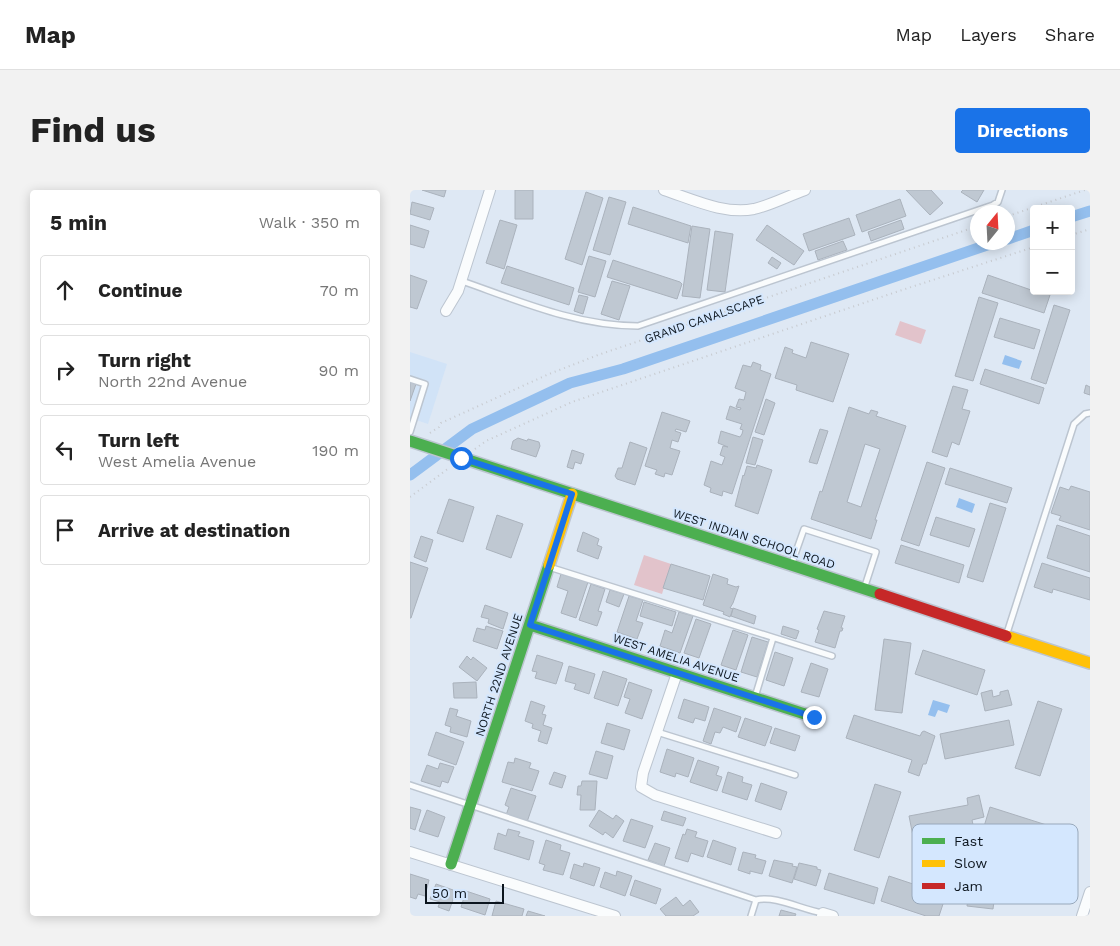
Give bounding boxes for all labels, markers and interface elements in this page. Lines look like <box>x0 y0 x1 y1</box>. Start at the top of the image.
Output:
text: Map <box>25 21 76 49</box>
text: Map <box>895 24 932 45</box>
text: Layers <box>960 24 1017 45</box>
text: Share <box>1045 24 1095 45</box>
button: Directions <box>955 108 1090 153</box>
text: Find us <box>30 109 156 151</box>
north arrow <box>970 205 1015 250</box>
map controls <box>1030 205 1075 295</box>
button: + <box>1030 205 1075 250</box>
text: 5 min <box>50 210 107 235</box>
text: Walk · 350 m <box>259 213 360 232</box>
button: − <box>1030 250 1075 295</box>
icon: ahead <box>51 276 79 304</box>
text: Continue <box>98 279 182 302</box>
text: 70 m <box>320 281 359 300</box>
street label: GRAND CANALSCAPE <box>643 292 766 346</box>
text: Turn right <box>98 349 191 372</box>
icon: right <box>51 356 79 384</box>
text: 90 m <box>318 361 359 380</box>
text: North 22nd Avenue <box>98 372 247 391</box>
text: Turn left <box>98 429 179 452</box>
icon: left <box>51 436 79 464</box>
text: 190 m <box>312 441 359 460</box>
route start <box>450 447 473 470</box>
text: West Amelia Avenue <box>98 452 256 471</box>
street label: WEST INDIAN SCHOOL ROAD <box>671 506 837 572</box>
icon: arrive <box>51 516 79 544</box>
text: Arrive at destination <box>98 519 290 542</box>
street label: NORTH 22ND AVENUE <box>473 611 526 738</box>
street label: WEST AMELIA AVENUE <box>611 631 741 685</box>
route end <box>803 706 826 729</box>
legend <box>912 824 1078 904</box>
text: Fast <box>954 833 983 849</box>
text: Slow <box>954 855 987 871</box>
text: Jam <box>954 878 983 894</box>
scale bar <box>425 881 504 904</box>
text: 50 m <box>432 885 467 901</box>

